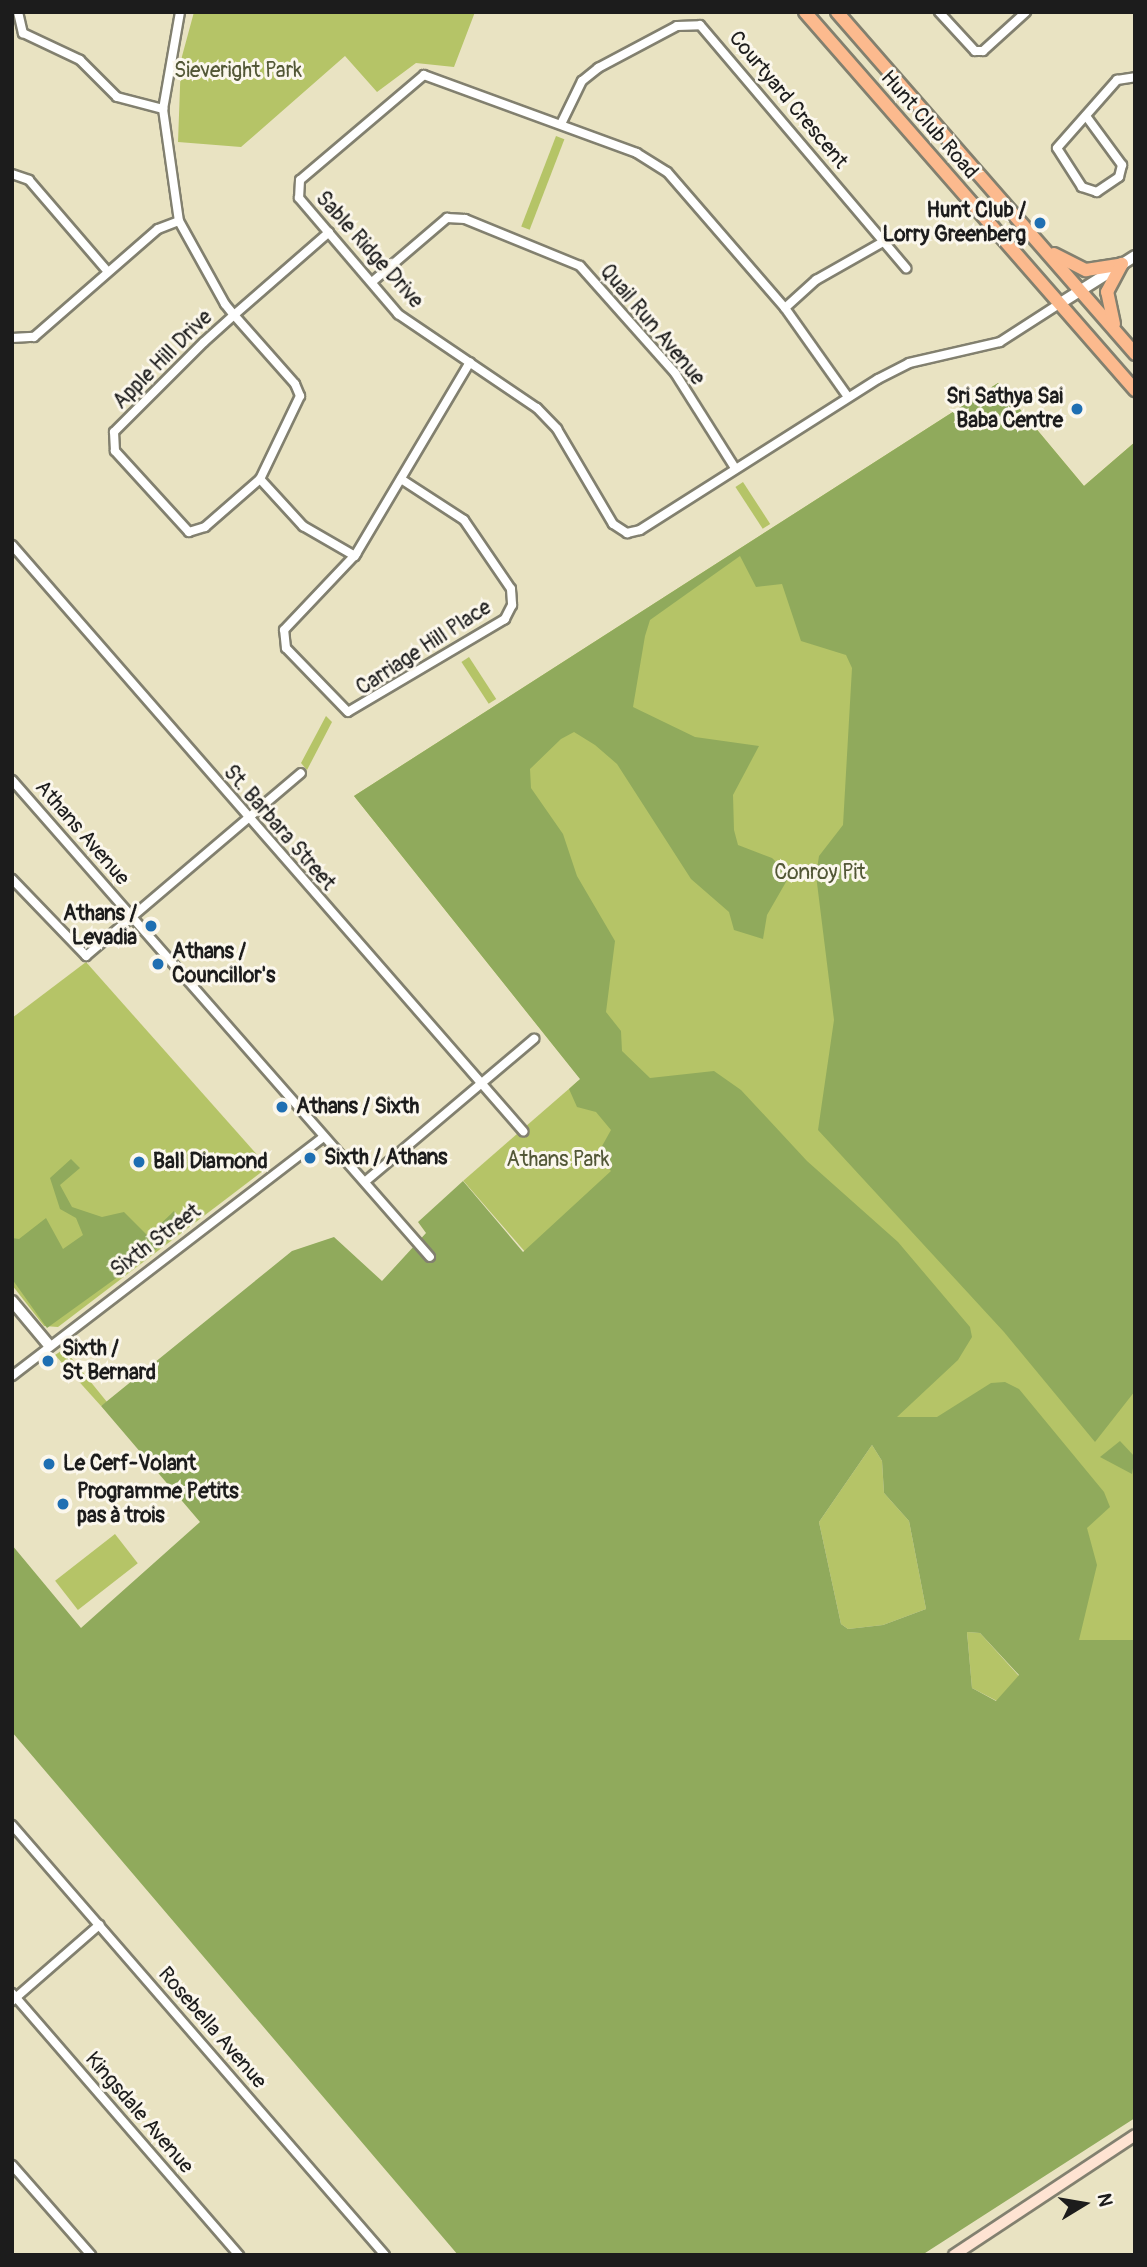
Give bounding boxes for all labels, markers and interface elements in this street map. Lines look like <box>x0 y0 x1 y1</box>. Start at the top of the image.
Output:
street label: Courtyard Crescent <box>723 26 853 174</box>
park label: Sieveright Park <box>174 58 302 84</box>
street label: Hunt Club Road <box>875 66 983 184</box>
street label: Sable Ridge Drive <box>310 186 428 314</box>
place label: Hunt Club / Lorry Greenberg <box>882 198 1026 248</box>
marker: Hunt Club / Lorry Greenberg <box>1032 215 1048 231</box>
street label: Quail Run Avenue <box>594 259 710 391</box>
street label: Apple Hill Drive <box>108 305 218 415</box>
place label: Sri Sathya Sai Baba Centre <box>946 384 1063 434</box>
marker: Sri Sathya Sai Baba Centre <box>1069 401 1085 417</box>
street label: Carriage Hill Place <box>352 595 496 701</box>
street label: St. Barbara Street <box>218 760 340 896</box>
street label: Athans Avenue <box>30 775 134 891</box>
park label: Conroy Pit <box>774 860 866 886</box>
place label: Athans / Levadia <box>63 901 137 951</box>
marker: Athans / Levadia <box>143 918 159 934</box>
place label: Athans / Councillor's <box>172 939 275 989</box>
marker: Athans / Councillor's <box>150 956 166 972</box>
place label: Athans / Sixth <box>296 1094 419 1120</box>
marker: Athans / Sixth <box>274 1099 290 1115</box>
place label: Sixth / Athans <box>324 1145 447 1171</box>
park label: Athans Park <box>506 1147 610 1173</box>
place label: Ball Diamond <box>153 1149 268 1175</box>
marker: Sixth / Athans <box>302 1150 318 1166</box>
marker: Ball Diamond <box>131 1154 147 1170</box>
street label: Sixth Street <box>106 1199 206 1283</box>
place label: Sixth / St Bernard <box>62 1336 156 1386</box>
marker: Sixth / St Bernard <box>40 1353 56 1369</box>
place label: Le Cerf-Volant <box>63 1451 196 1477</box>
marker: Le Cerf-Volant <box>41 1456 57 1472</box>
place label: Programme Petits pas à trois <box>77 1479 239 1529</box>
marker: Programme Petits pas à trois <box>55 1496 71 1512</box>
street label: Rosebella Avenue <box>152 1962 272 2094</box>
street label: Kingsdale Avenue <box>79 2047 199 2179</box>
north arrow <box>1049 2169 1119 2239</box>
text: N <box>1092 2191 1118 2209</box>

